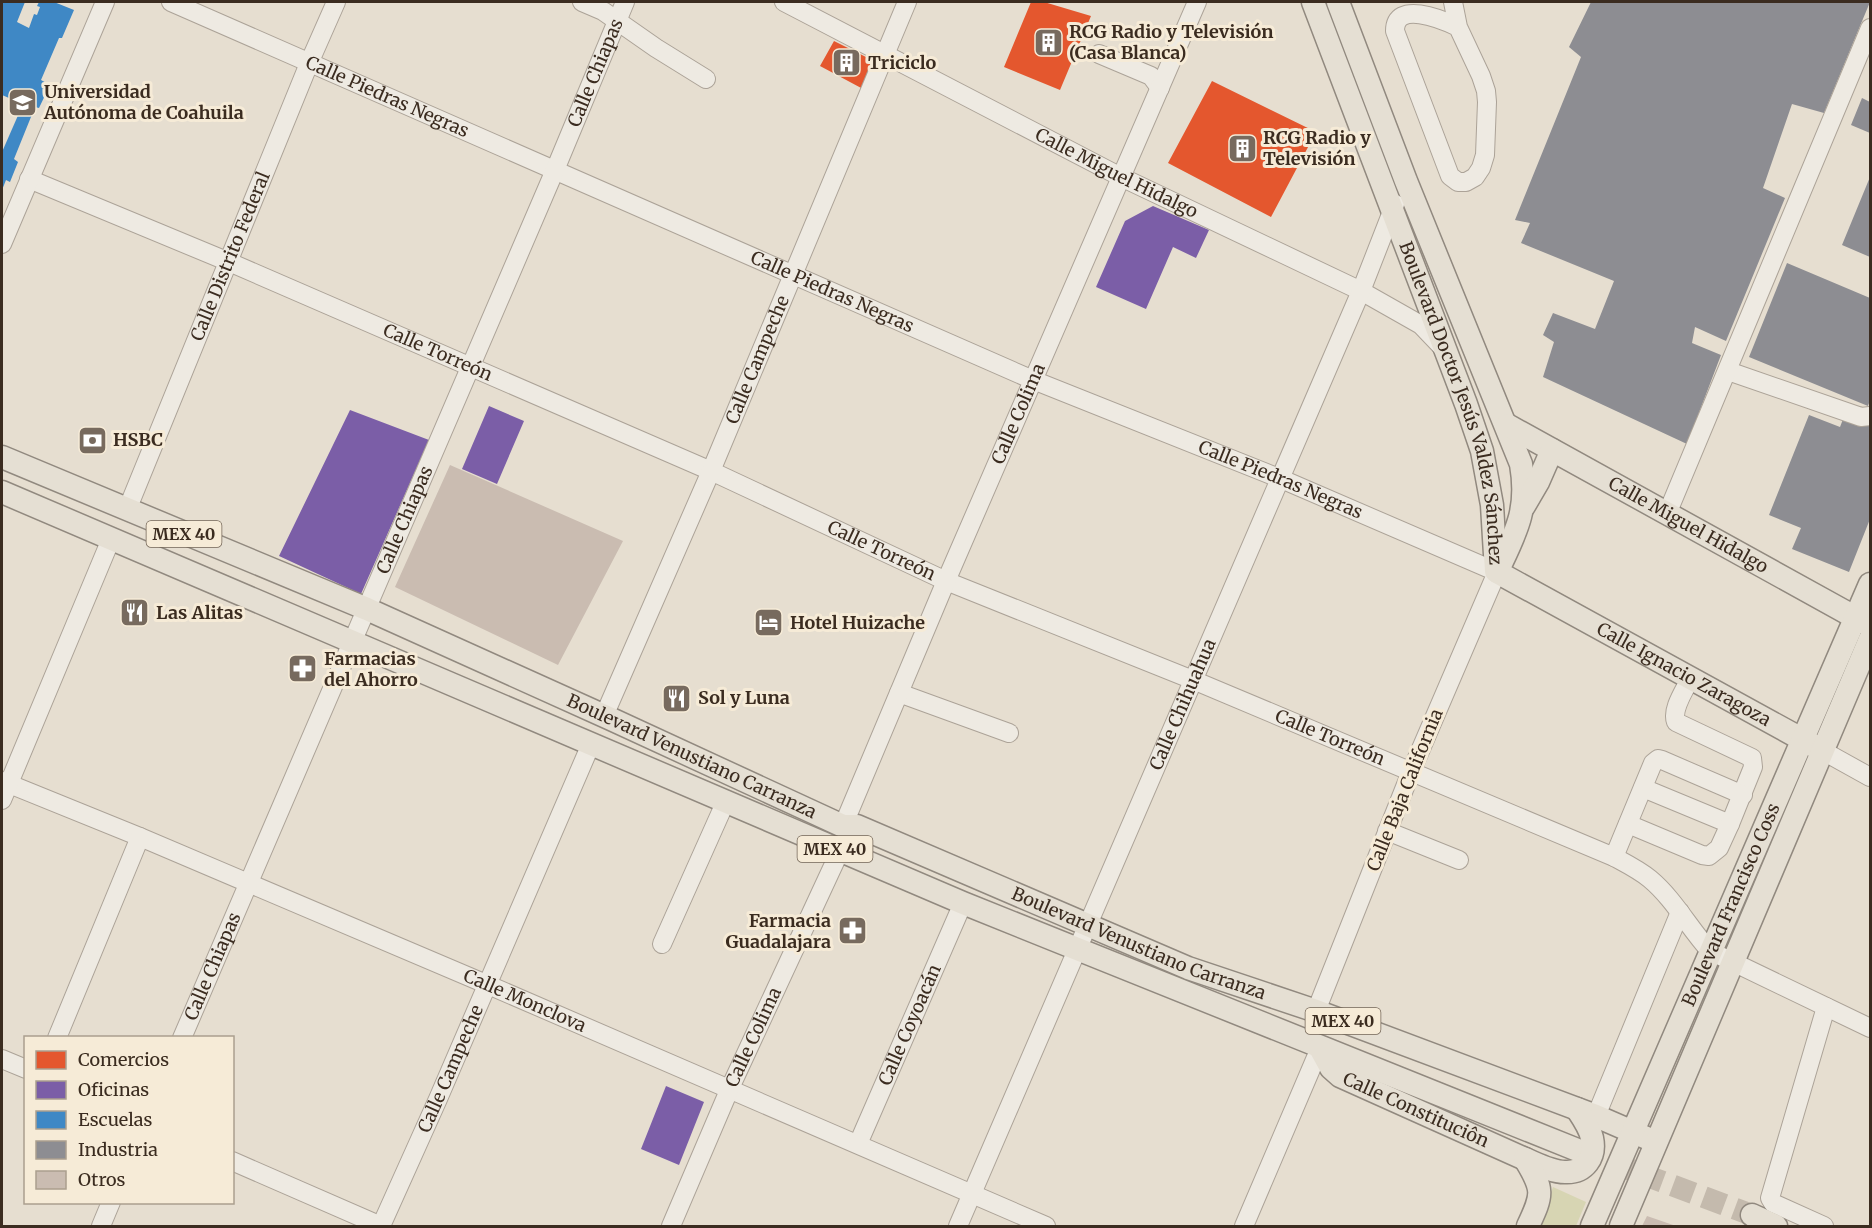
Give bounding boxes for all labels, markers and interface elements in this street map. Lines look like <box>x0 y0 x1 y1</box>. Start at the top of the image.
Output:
street label: Calle Chiapas <box>562 15 628 130</box>
place label: RCG Radio y Televisión (Casa Blanca) <box>1069 20 1274 64</box>
building icon: RCG Radio y Televisión (Casa Blanca) <box>1032 26 1064 58</box>
building icon: Triciclo <box>831 47 863 79</box>
street label: Calle Piedras Negras <box>302 50 473 142</box>
place label: Triciclo <box>868 51 936 74</box>
place label: Universidad Autónoma de Coahuila <box>43 80 244 124</box>
school or university icon: Universidad Autónoma de Coahuila <box>7 86 39 118</box>
street label: Calle Miguel Hidalgo <box>1031 122 1202 223</box>
place label: RCG Radio y Televisión <box>1263 126 1371 170</box>
building icon: RCG Radio y Televisión <box>1226 132 1258 164</box>
street label: Calle Distrito Federal <box>185 168 275 344</box>
street label: Boulevard Doctor Jesús Valdez Sánchez <box>1394 238 1508 566</box>
street label: Calle Piedras Negras <box>747 246 918 337</box>
street label: Calle Campeche <box>720 292 794 427</box>
street label: Calle Torreón <box>380 318 496 386</box>
street label: Calle Colima <box>986 359 1050 467</box>
bank icon: HSBC <box>76 424 108 456</box>
place label: HSBC <box>113 428 163 451</box>
street label: Calle Piedras Negras <box>1195 435 1366 524</box>
street label: Calle Chiapas <box>371 462 438 577</box>
street label: Calle Miguel Hidalgo <box>1605 471 1772 578</box>
street label: Calle Torreón <box>824 515 939 585</box>
road number: MEX 40 <box>146 521 222 547</box>
restaurant icon: Las Alitas <box>119 597 151 629</box>
place label: Las Alitas <box>156 601 243 624</box>
hotel icon: Hotel Huizache <box>753 607 785 639</box>
place label: Hotel Huizache <box>790 611 925 634</box>
street label: Calle Ignacio Zaragoza <box>1593 617 1775 731</box>
street label: Calle Chihuahua <box>1144 635 1221 773</box>
place label: Farmacias del Ahorro <box>324 647 418 691</box>
pharmacy icon: Farmacias del Ahorro <box>287 653 319 685</box>
restaurant icon: Sol y Luna <box>661 682 693 714</box>
place label: Sol y Luna <box>698 686 790 709</box>
street label: Boulevard Venustiano Carranza <box>564 689 821 823</box>
street label: Calle Torreón <box>1272 704 1388 770</box>
street label: Calle Baja California <box>1361 705 1448 874</box>
street label: Boulevard Francisco Coss <box>1677 799 1785 1010</box>
road number: MEX 40 <box>798 836 872 862</box>
street label: Boulevard Venustiano Carranza <box>1008 882 1269 1004</box>
street label: Calle Chiapas <box>179 909 246 1024</box>
place label: Farmacia Guadalajara <box>725 909 831 953</box>
pharmacy icon: Farmacia Guadalajara <box>836 915 868 947</box>
street label: Calle Coyoacán <box>873 960 946 1089</box>
street label: Calle Monclova <box>460 964 590 1037</box>
street label: Calle Colima <box>720 983 786 1091</box>
street label: Calle Campeche <box>412 1001 488 1136</box>
road number: MEX 40 <box>1306 1008 1380 1034</box>
legend <box>24 1036 234 1204</box>
text: Comercios <box>78 1048 169 1071</box>
street label: Calle Constituciôn <box>1339 1067 1493 1152</box>
text: Oficinas <box>78 1078 149 1101</box>
text: Escuelas <box>78 1108 152 1131</box>
text: Industria <box>78 1138 158 1161</box>
text: Otros <box>78 1168 126 1191</box>

